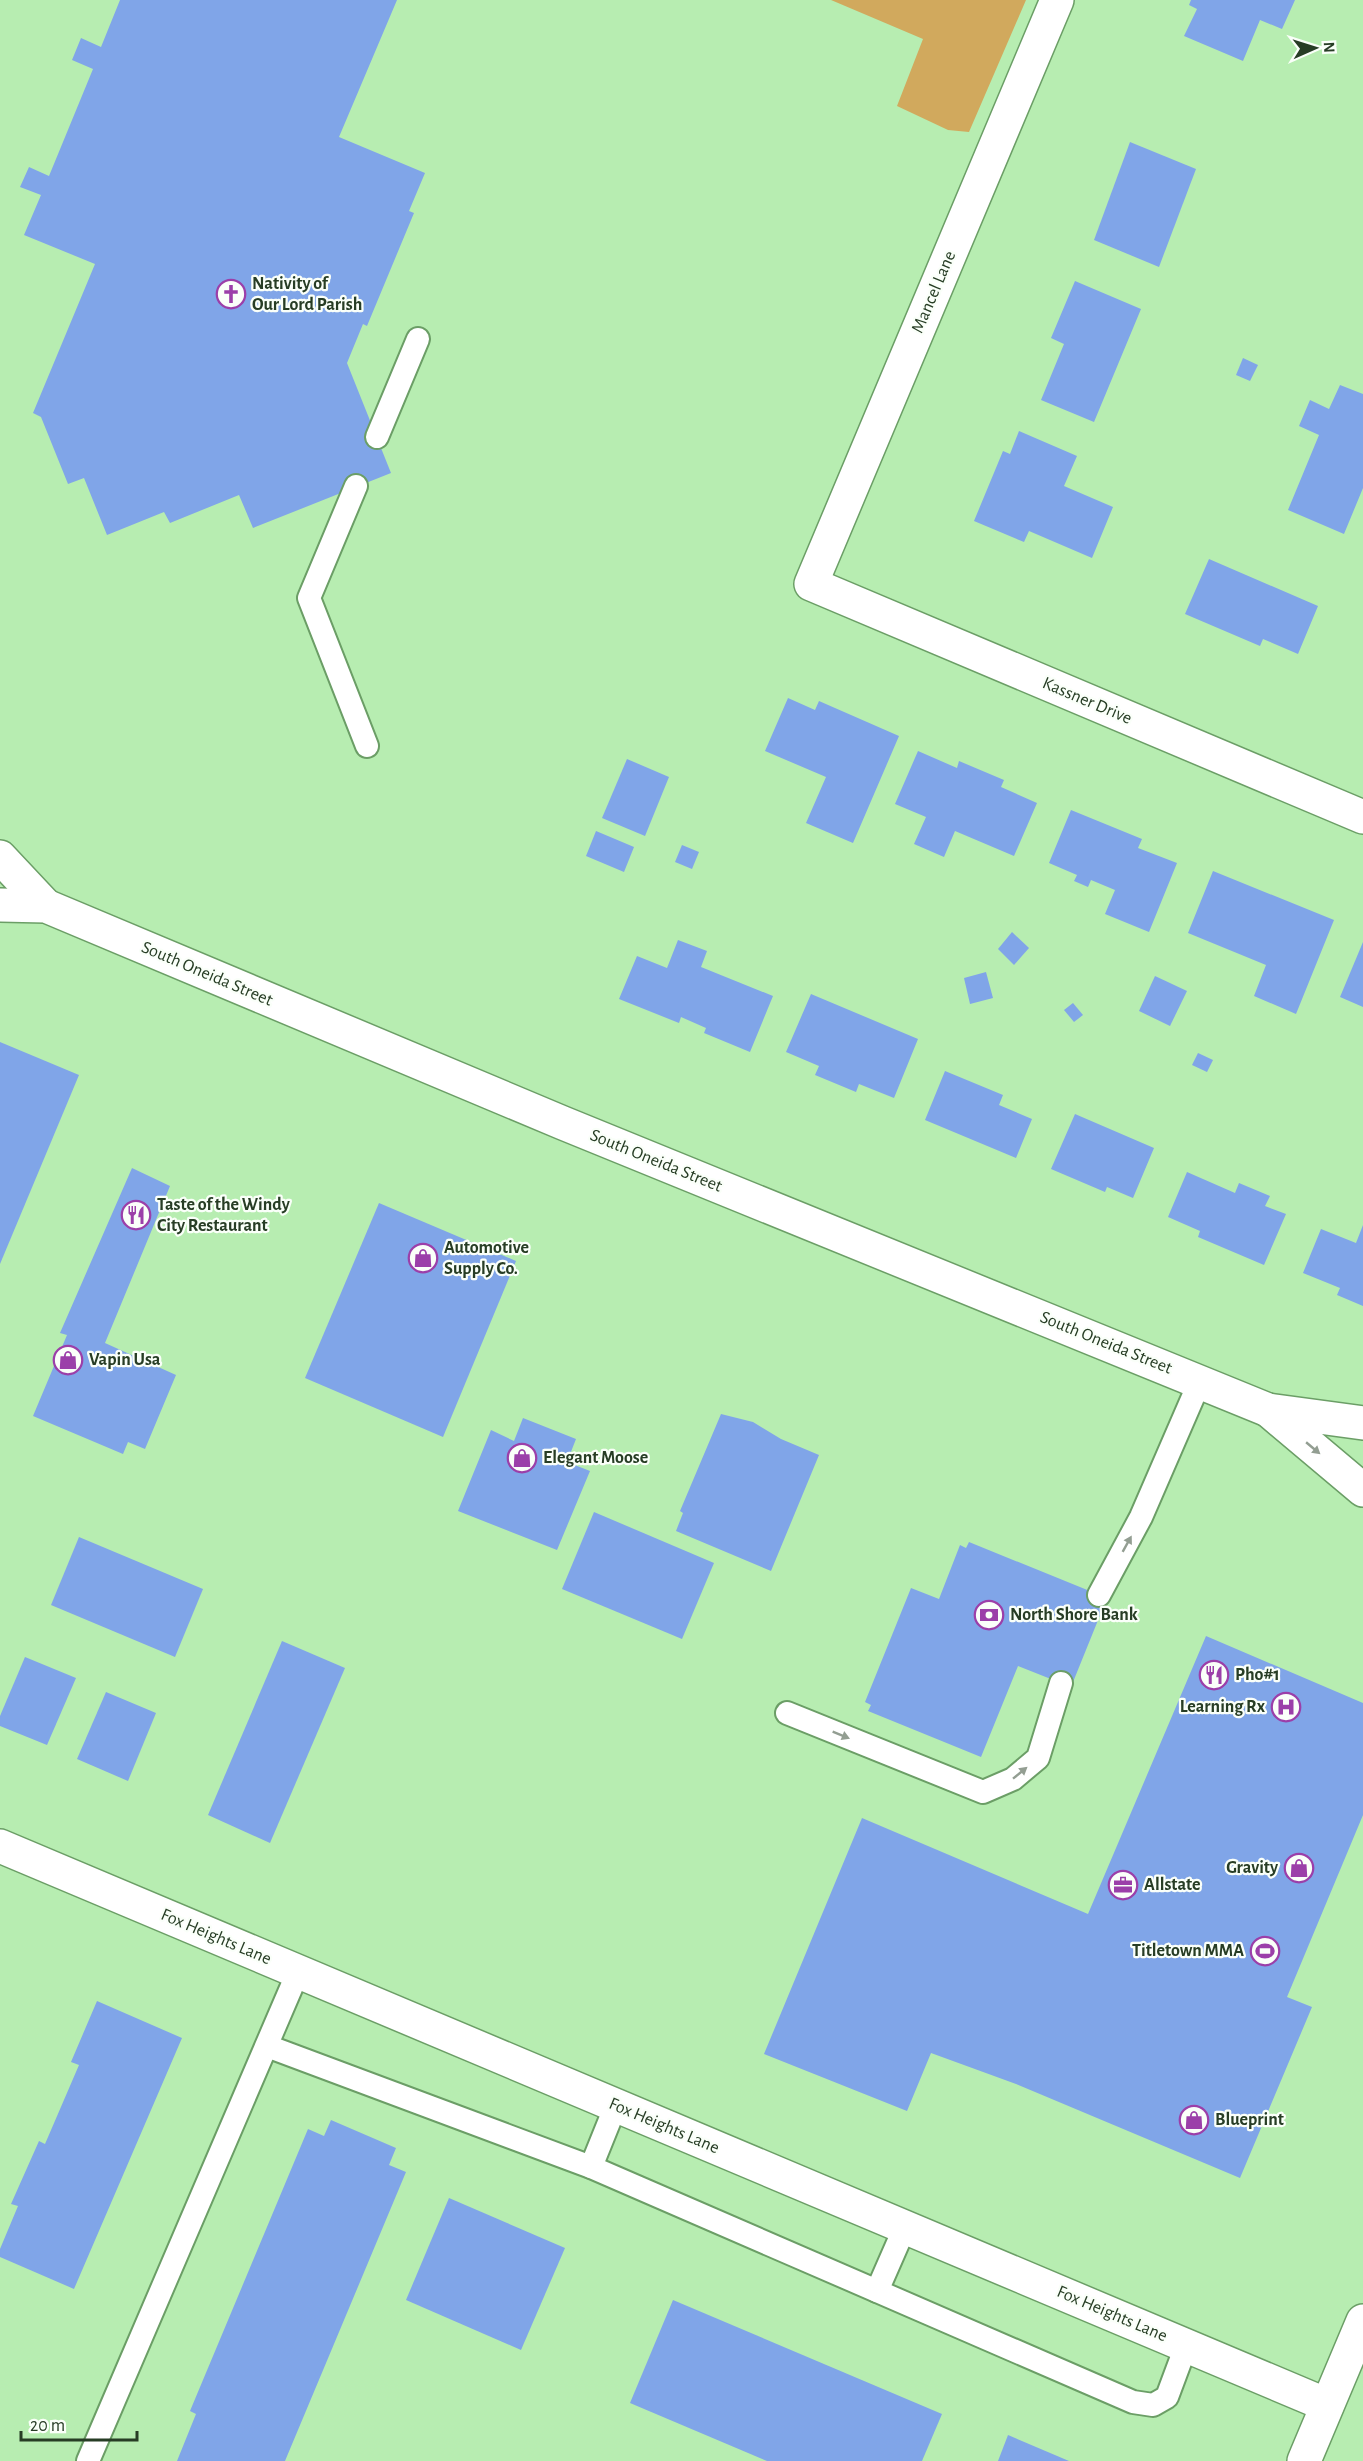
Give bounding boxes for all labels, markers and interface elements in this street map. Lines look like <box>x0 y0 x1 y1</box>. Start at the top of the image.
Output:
north arrow <box>1285 18 1345 78</box>
text: N <box>1321 41 1337 53</box>
street label: Mancel Lane <box>909 248 959 336</box>
place label: Nativity of Our Lord Parish <box>252 275 362 314</box>
church icon: Nativity of Our Lord Parish <box>215 278 247 310</box>
street label: Kassner Drive <box>1040 674 1134 728</box>
street label: South Oneida Street <box>139 938 275 1010</box>
street label: South Oneida Street <box>587 1126 725 1196</box>
place label: Taste of the Windy City Restaurant <box>157 1196 291 1235</box>
restaurant icon: Taste of the Windy City Restaurant <box>120 1199 152 1231</box>
place label: Automotive Supply Co. <box>444 1239 529 1278</box>
shop icon: Automotive Supply Co. <box>407 1242 439 1274</box>
street label: South Oneida Street <box>1037 1308 1175 1378</box>
shop icon: Vapin Usa <box>52 1344 84 1376</box>
place label: Vapin Usa <box>89 1351 161 1369</box>
one-way arrow <box>1305 1441 1320 1454</box>
shop icon: Elegant Moose <box>506 1442 538 1474</box>
place label: Elegant Moose <box>543 1449 648 1467</box>
one-way arrow <box>1122 1535 1132 1552</box>
bank icon: North Shore Bank <box>973 1599 1005 1631</box>
place label: North Shore Bank <box>1010 1606 1138 1624</box>
restaurant icon: Pho#1 <box>1198 1659 1230 1691</box>
place label: Pho#1 <box>1235 1666 1280 1684</box>
hospital icon: Learning Rx <box>1270 1691 1302 1723</box>
place label: Learning Rx <box>1180 1698 1266 1716</box>
one-way arrow <box>833 1730 851 1740</box>
one-way arrow <box>1012 1766 1028 1779</box>
shop icon: Gravity <box>1283 1852 1315 1884</box>
place label: Gravity <box>1226 1859 1279 1877</box>
office icon: Allstate <box>1107 1869 1139 1901</box>
place label: Allstate <box>1144 1876 1201 1894</box>
street label: Fox Heights Lane <box>158 1906 274 1968</box>
sports icon: Titletown MMA <box>1249 1935 1281 1967</box>
place label: Titletown MMA <box>1132 1942 1244 1960</box>
street label: Fox Heights Lane <box>606 2095 722 2157</box>
shop icon: Blueprint <box>1178 2104 1210 2136</box>
place label: Blueprint <box>1215 2111 1284 2129</box>
street label: Fox Heights Lane <box>1054 2283 1170 2345</box>
scale bar <box>21 2404 136 2442</box>
text: 20 m <box>30 2417 65 2435</box>

